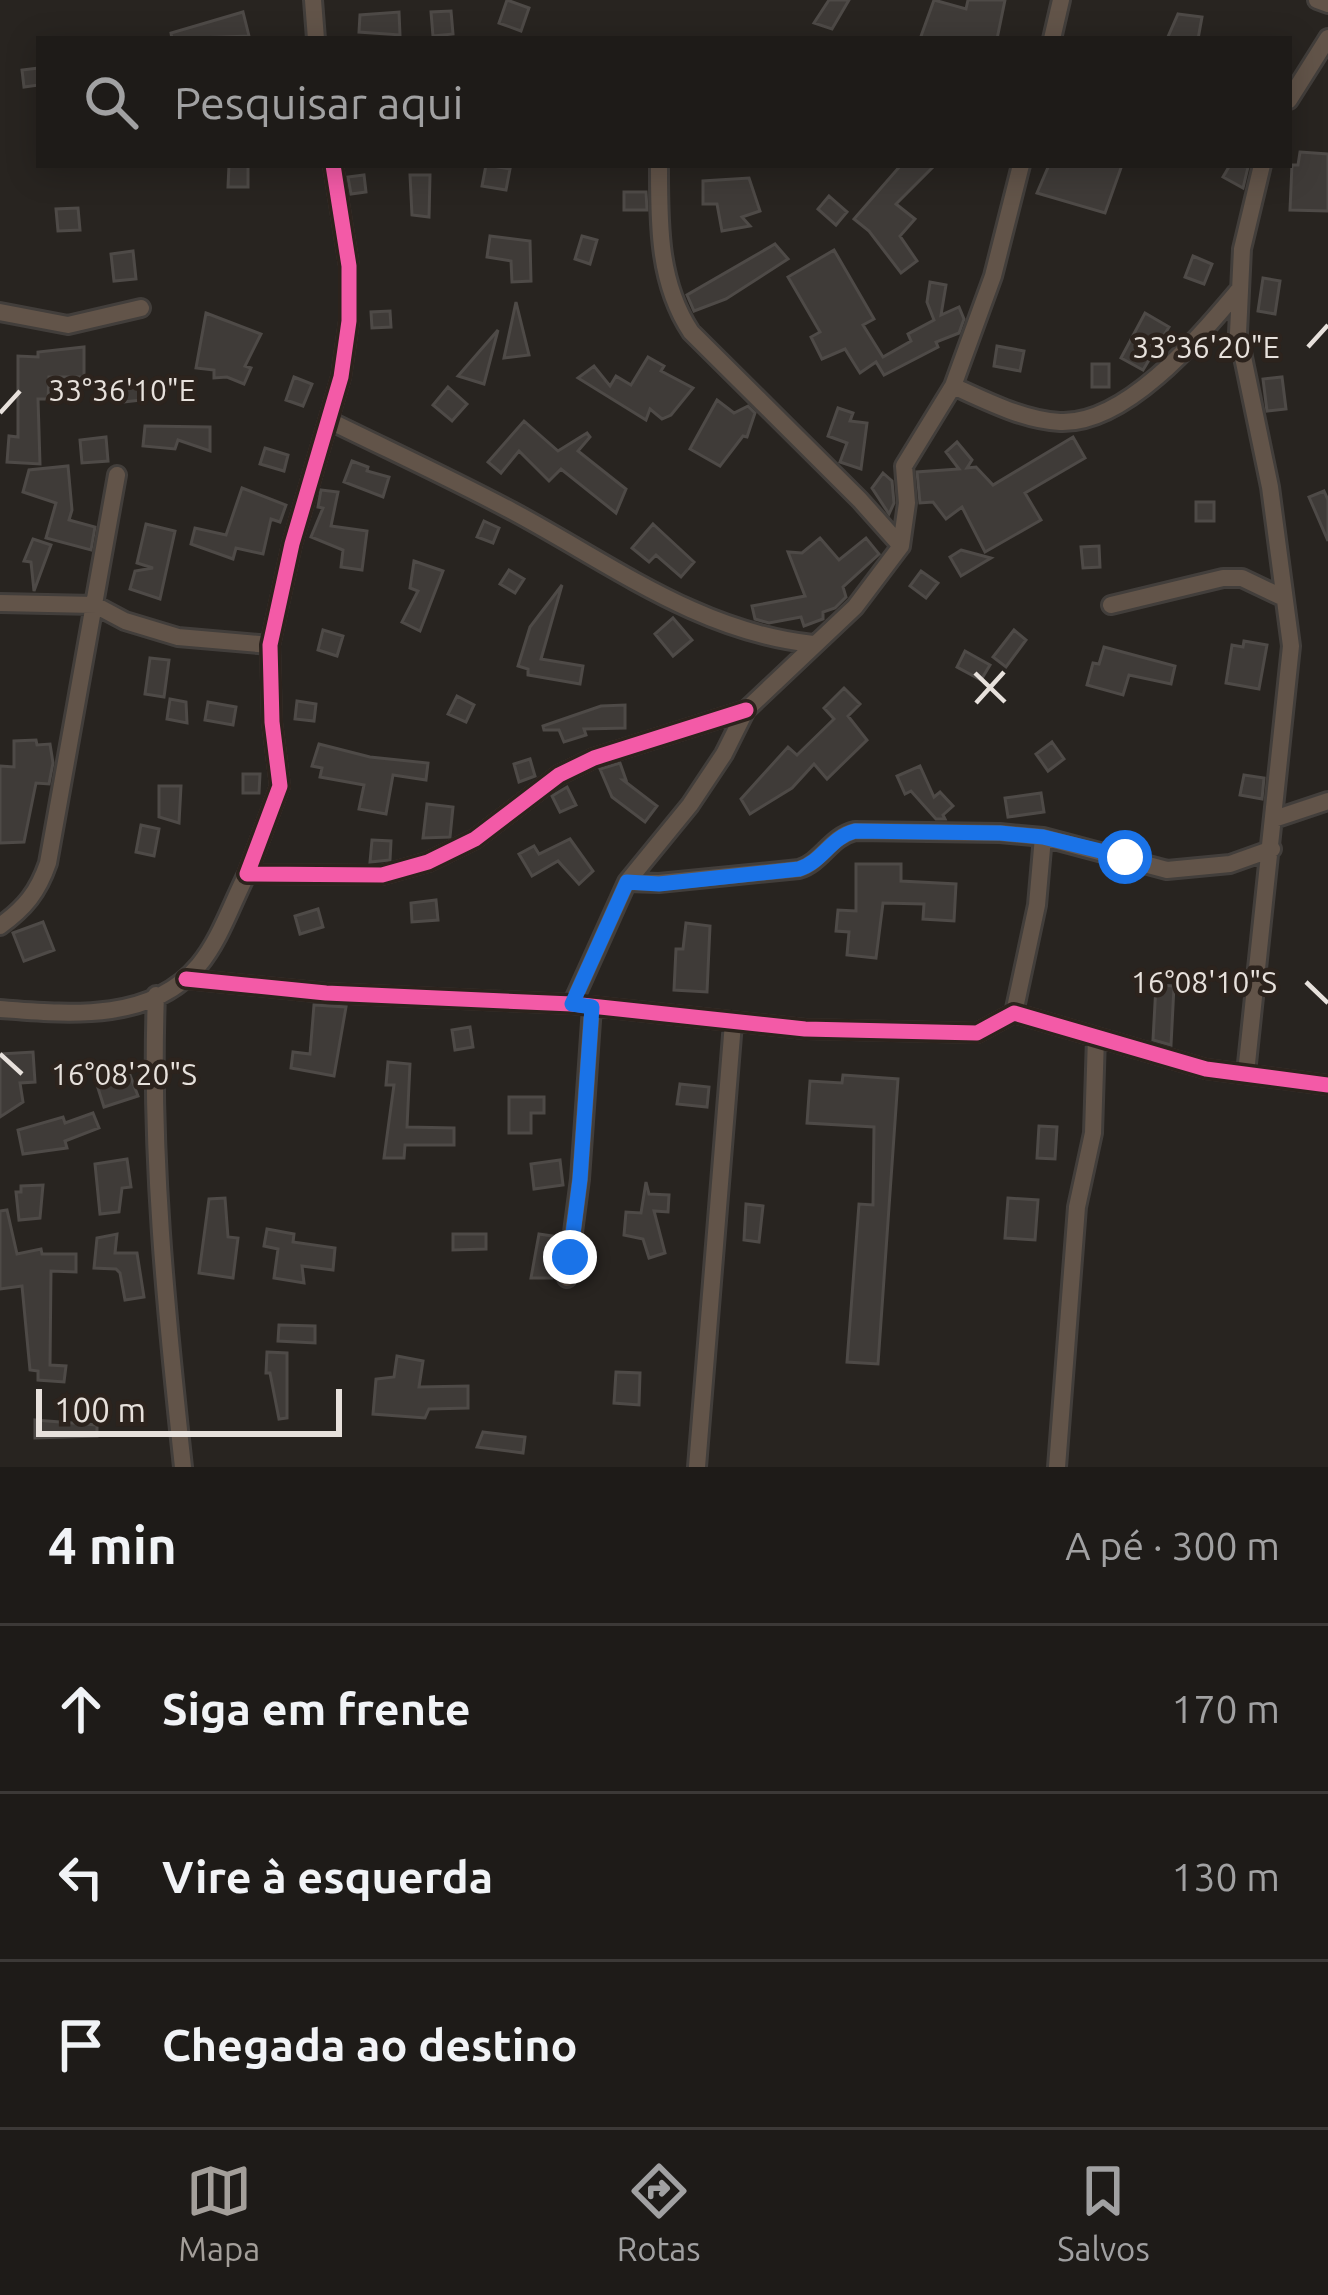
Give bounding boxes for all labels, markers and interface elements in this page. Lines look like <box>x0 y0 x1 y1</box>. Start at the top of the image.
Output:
search box <box>36 36 1292 168</box>
icon: search <box>78 69 144 135</box>
text: Pesquisar aqui <box>174 77 463 128</box>
text: 33°36'20"E <box>1132 330 1280 364</box>
text: 33°36'10"E <box>48 373 196 407</box>
route start <box>1098 830 1152 884</box>
text: 16°08'10"S <box>1131 965 1277 999</box>
text: 16°08'20"S <box>51 1057 197 1091</box>
route end <box>543 1230 597 1284</box>
scale bar <box>36 1383 342 1436</box>
text: 100 m <box>54 1391 146 1428</box>
text: 4 min <box>48 1516 177 1574</box>
text: A pé · 300 m <box>1065 1524 1280 1567</box>
icon: ahead <box>48 1676 114 1742</box>
text: Siga em frente <box>162 1683 471 1734</box>
text: 170 m <box>1171 1687 1280 1730</box>
icon: left <box>48 1844 114 1910</box>
text: Vire à esquerda <box>162 1851 493 1902</box>
text: 130 m <box>1171 1855 1280 1898</box>
icon: arrive <box>48 2012 114 2078</box>
text: Chegada ao destino <box>162 2019 578 2070</box>
tab: Mapa <box>178 2158 260 2267</box>
tab: Rotas <box>617 2158 701 2267</box>
tab: Salvos <box>1057 2158 1150 2267</box>

